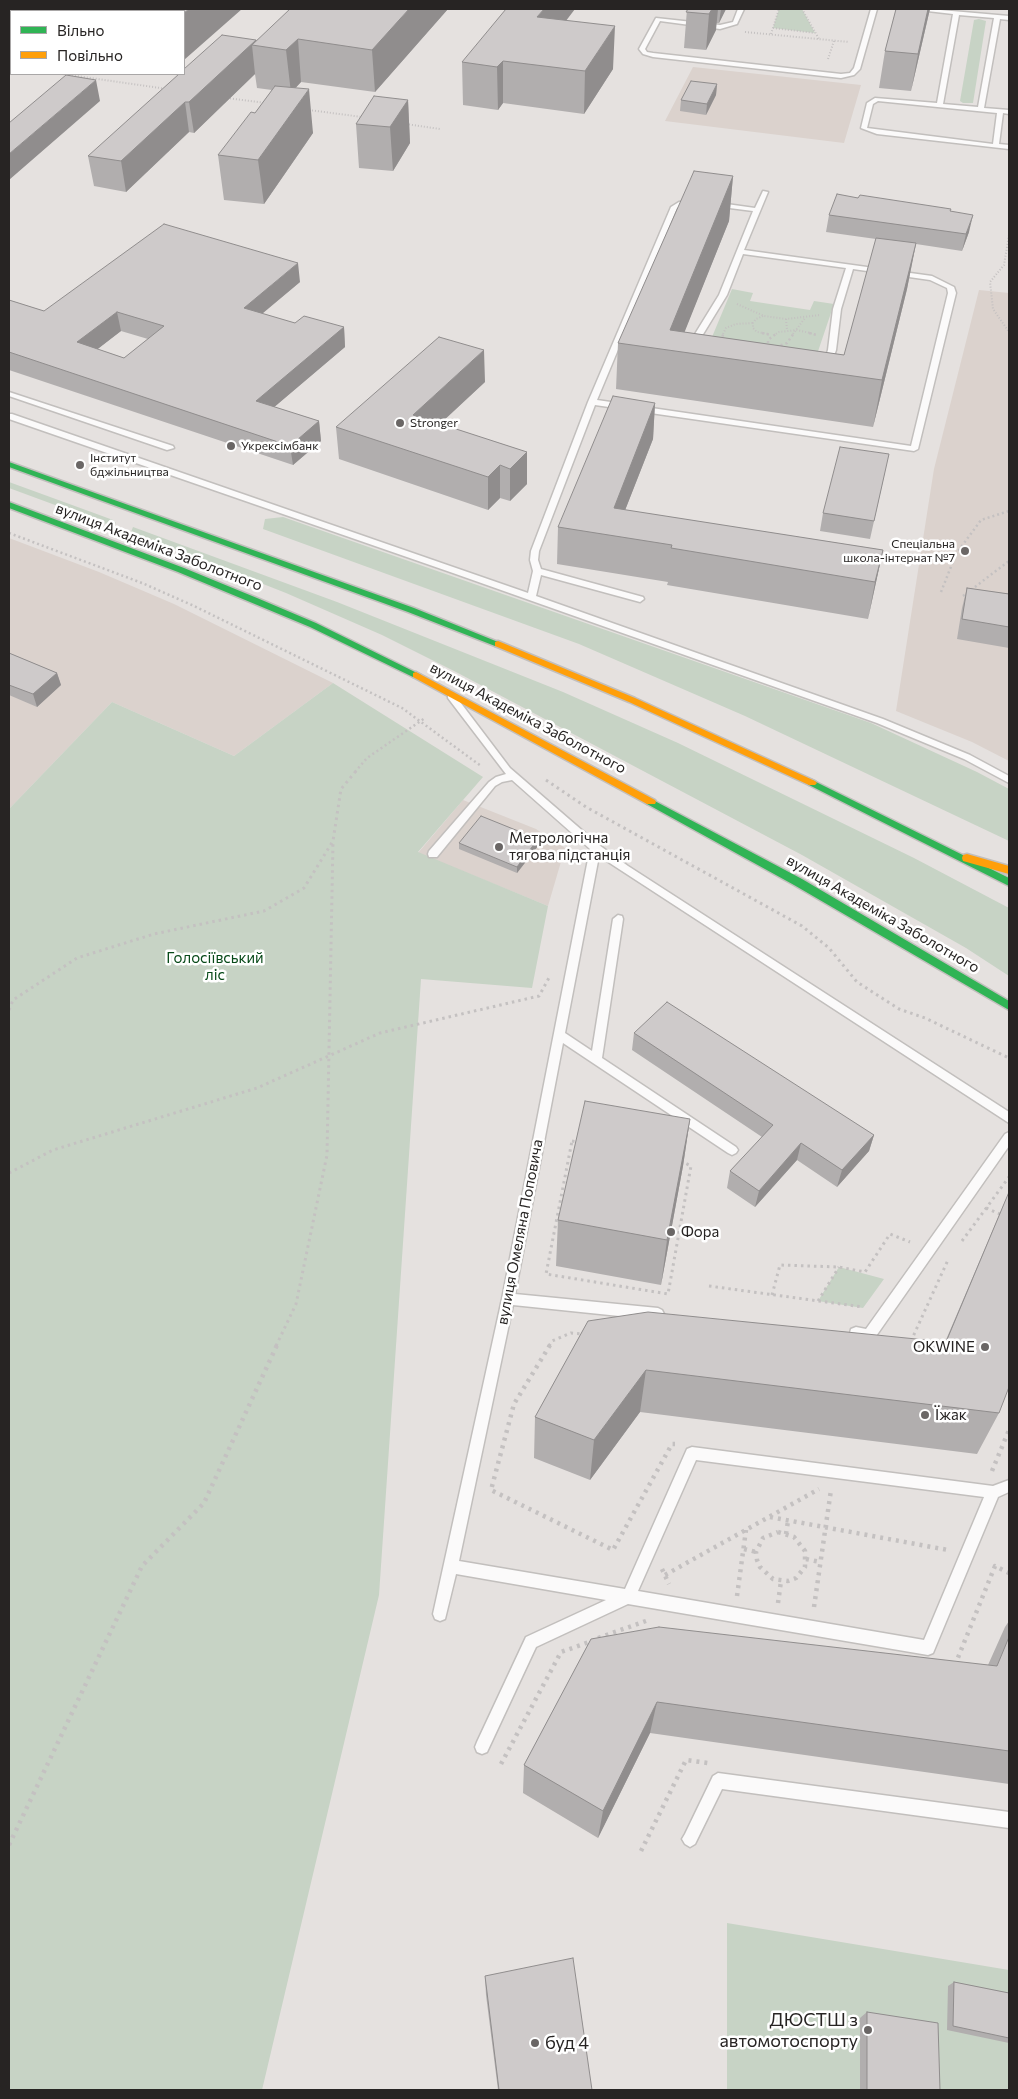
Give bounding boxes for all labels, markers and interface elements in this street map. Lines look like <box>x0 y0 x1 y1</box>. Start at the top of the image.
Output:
legend <box>10 10 185 75</box>
text: Вільно <box>57 21 104 39</box>
text: Повільно <box>57 46 123 64</box>
place label: Stronger <box>410 416 458 430</box>
marker: Stronger <box>394 417 406 429</box>
place label: Укрексімбанк <box>241 439 319 453</box>
marker: Укрексімбанк <box>225 440 237 452</box>
place label: Інститут бджільництва <box>90 451 169 479</box>
marker: Інститут бджільництва <box>74 459 86 471</box>
street label: вулиця Академіка Заболотного <box>53 499 265 595</box>
place label: Спеціальна школа-інтернат №7 <box>843 537 955 565</box>
marker: Спеціальна школа-інтернат №7 <box>959 545 971 557</box>
street label: вулиця Академіка Заболотного <box>427 658 629 778</box>
place label: Метрологічна тягова підстанція <box>509 829 630 864</box>
marker: Метрологічна тягова підстанція <box>493 841 505 853</box>
street label: вулиця Академіка Заболотного <box>783 851 983 977</box>
park label: Голосіївський ліс <box>166 949 264 984</box>
street label: вулиця Омеляна Поповича <box>493 1138 547 1326</box>
place label: Фора <box>681 1223 719 1241</box>
marker: Фора <box>665 1226 677 1238</box>
place label: OKWINE <box>913 1338 975 1356</box>
marker: OKWINE <box>979 1341 991 1353</box>
place label: Їжак <box>935 1406 967 1424</box>
marker: Їжак <box>919 1409 931 1421</box>
place label: ДЮСТШ з автомотоспорту <box>720 2009 858 2052</box>
marker: ДЮСТШ з автомотоспорту <box>862 2024 874 2036</box>
place label: буд 4 <box>545 2032 589 2054</box>
marker: буд 4 <box>529 2037 541 2049</box>

